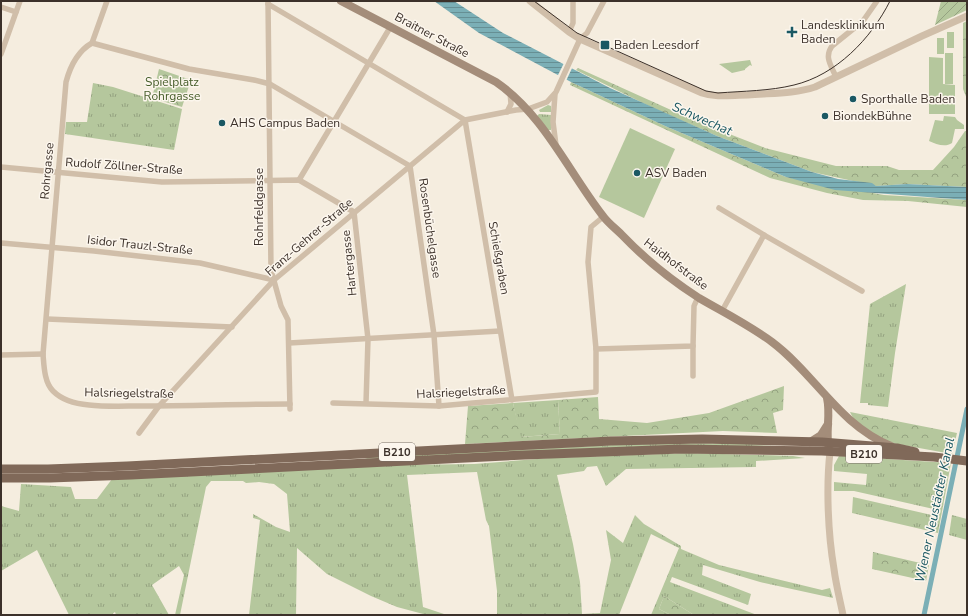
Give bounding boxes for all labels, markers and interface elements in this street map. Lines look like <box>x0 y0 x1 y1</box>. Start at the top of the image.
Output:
street label: Braitner Straße <box>392 9 472 61</box>
place label: Landesklinikum Baden <box>801 17 885 47</box>
marker: Landesklinikum Baden <box>786 26 798 38</box>
place label: Baden Leesdorf <box>614 37 700 53</box>
marker: Baden Leesdorf <box>599 39 611 51</box>
park label: Spielplatz Rohrgasse <box>144 74 200 104</box>
place label: Sporthalle Baden <box>861 91 955 107</box>
marker: Sporthalle Baden <box>848 94 858 104</box>
water label: Schwechat <box>669 98 735 140</box>
place label: BiondekBühne <box>833 108 912 124</box>
marker: BiondekBühne <box>820 111 830 121</box>
place label: AHS Campus Baden <box>230 115 340 131</box>
marker: AHS Campus Baden <box>217 118 227 128</box>
street label: Rohrgasse <box>37 142 57 200</box>
street label: Rudolf Zöllner-Straße <box>65 154 183 178</box>
place label: ASV Baden <box>645 165 707 181</box>
street label: Rohrfeldgasse <box>251 168 267 246</box>
marker: ASV Baden <box>632 168 642 178</box>
street label: Rosenbüchelgasse <box>415 177 445 279</box>
street label: Franz-Gehrer-Straße <box>262 194 356 280</box>
street label: Schießgraben <box>485 220 513 296</box>
street label: Hartergasse <box>338 229 360 297</box>
street label: Isidor Trauzl-Straße <box>86 231 194 259</box>
street label: Haidhofstraße <box>640 234 712 294</box>
street label: Halsriegelstraße <box>416 382 506 402</box>
street label: Halsriegelstraße <box>84 384 174 402</box>
water label: Wiener Neustädter Kanal <box>911 436 959 584</box>
road number: B210 <box>379 443 415 461</box>
road number: B210 <box>846 445 882 463</box>

